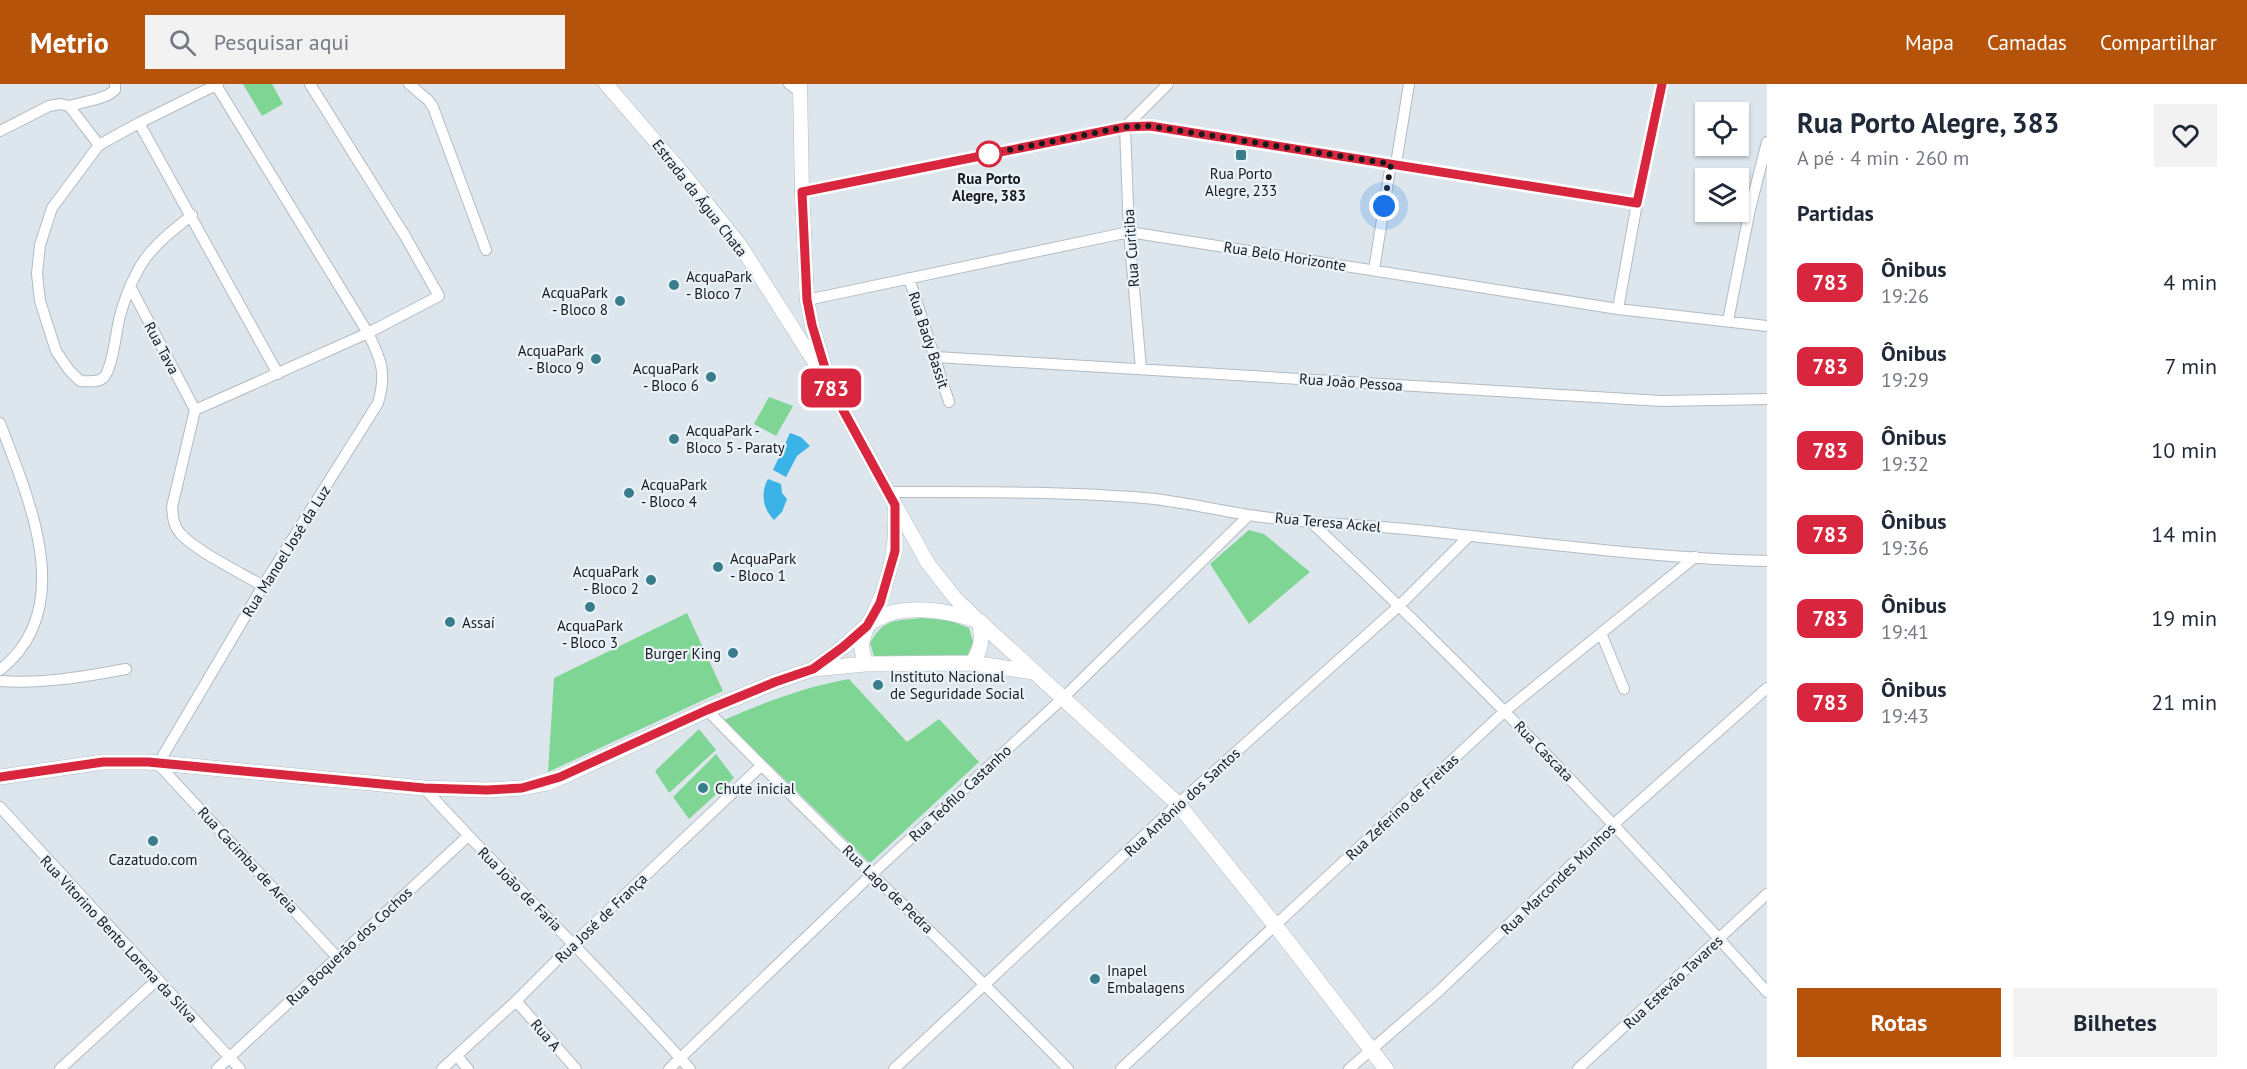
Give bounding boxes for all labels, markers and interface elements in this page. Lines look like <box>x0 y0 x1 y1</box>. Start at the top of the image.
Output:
search box <box>145 15 565 69</box>
text: Metrio <box>30 24 109 61</box>
icon: search <box>166 26 199 59</box>
text: Pesquisar aqui <box>214 28 349 56</box>
text: Mapa <box>1905 29 1954 56</box>
text: Camadas <box>1987 29 2067 56</box>
text: Compartilhar <box>2100 29 2217 56</box>
map controls <box>1695 102 1749 222</box>
button: locate <box>1695 102 1749 156</box>
text: Rua Porto Alegre, 383 <box>1797 104 2059 141</box>
button: heart <box>2154 104 2217 167</box>
street label: Estrada da Água Chata <box>648 136 752 260</box>
marker: Rua Porto Alegre, 383 <box>976 141 1002 167</box>
text: A pé · 4 min · 260 m <box>1797 145 1969 171</box>
marker: Rua Porto Alegre, 233 <box>1234 148 1248 162</box>
place label: Rua Porto Alegre, 233 <box>1205 164 1277 200</box>
button: layers <box>1695 168 1749 222</box>
place label: Rua Porto Alegre, 383 <box>952 169 1026 205</box>
your location <box>1369 191 1399 221</box>
text: Partidas <box>1797 199 1874 227</box>
street label: Rua Curitiba <box>1119 208 1143 288</box>
street label: Rua Belo Horizonte <box>1222 237 1348 275</box>
text: Ônibus <box>1881 255 1947 283</box>
place label: AcquaPark - Bloco 7 <box>686 267 753 303</box>
text: 4 min <box>2163 268 2217 296</box>
text: 783 <box>1812 269 1848 296</box>
marker: AcquaPark - Bloco 7 <box>667 278 681 292</box>
place label: AcquaPark - Bloco 8 <box>542 283 609 319</box>
text: 19:26 <box>1881 283 1929 309</box>
street label: Rua Bady Bassit <box>904 289 954 391</box>
marker: AcquaPark - Bloco 8 <box>613 294 627 308</box>
street label: Rua Tava <box>140 319 184 377</box>
text: Ônibus <box>1881 339 1947 367</box>
place label: AcquaPark - Bloco 9 <box>518 341 585 377</box>
marker: AcquaPark - Bloco 9 <box>589 352 603 366</box>
text: 7 min <box>2165 352 2217 380</box>
text: 783 <box>1812 353 1848 380</box>
place label: AcquaPark - Bloco 6 <box>633 359 700 395</box>
text: 19:29 <box>1881 367 1929 393</box>
line badge: 783 <box>796 368 866 408</box>
street label: Rua João Pessoa <box>1299 369 1403 395</box>
marker: AcquaPark - Bloco 6 <box>704 370 718 384</box>
text: 783 <box>813 375 849 402</box>
place label: AcquaPark - Bloco 5 - Paraty <box>686 421 785 457</box>
text: Ônibus <box>1881 423 1947 451</box>
marker: AcquaPark - Bloco 5 - Paraty <box>667 432 681 446</box>
text: 10 min <box>2151 436 2217 464</box>
text: 783 <box>1812 437 1848 464</box>
text: 19:32 <box>1881 451 1929 477</box>
place label: AcquaPark - Bloco 4 <box>641 475 708 511</box>
street label: Rua Manoel José da Luz <box>238 482 334 620</box>
marker: AcquaPark - Bloco 4 <box>622 486 636 500</box>
text: Ônibus <box>1881 507 1947 535</box>
street label: Rua Teresa Ackel <box>1274 508 1382 536</box>
text: 14 min <box>2151 520 2217 548</box>
text: 783 <box>1812 521 1848 548</box>
text: 19:36 <box>1881 535 1929 561</box>
place label: AcquaPark - Bloco 1 <box>730 549 797 585</box>
marker: AcquaPark - Bloco 1 <box>711 560 725 574</box>
place label: AcquaPark - Bloco 2 <box>573 562 640 598</box>
marker: AcquaPark - Bloco 2 <box>644 573 658 587</box>
text: Ônibus <box>1881 591 1947 619</box>
marker: AcquaPark - Bloco 3 <box>583 600 597 614</box>
text: 19 min <box>2151 604 2217 632</box>
text: 783 <box>1812 605 1848 632</box>
place label: Assaí <box>462 613 495 632</box>
marker: Assaí <box>443 615 457 629</box>
place label: AcquaPark - Bloco 3 <box>557 616 624 652</box>
text: 19:41 <box>1881 619 1929 645</box>
place label: Burger King <box>645 644 721 663</box>
marker: Burger King <box>726 646 740 660</box>
place label: Instituto Nacional de Seguridade Social <box>890 667 1025 703</box>
text: Ônibus <box>1881 675 1947 703</box>
marker: Instituto Nacional de Seguridade Social <box>871 678 885 692</box>
text: 21 min <box>2151 688 2217 716</box>
text: 783 <box>1812 689 1848 716</box>
text: 19:43 <box>1881 703 1929 729</box>
street label: Rua Cascata <box>1510 717 1578 785</box>
street label: Rua Teófilo Castanho <box>905 741 1015 845</box>
street label: Rua Antônio dos Santos <box>1120 743 1244 861</box>
street label: Rua Zeferino de Freitas <box>1342 750 1462 864</box>
place label: Chute inicial <box>715 779 796 798</box>
marker: Chute inicial <box>696 781 710 795</box>
street label: Rua Cacimba de Areia <box>194 803 302 917</box>
street label: Rua Marcondes Munhos <box>1497 819 1619 939</box>
marker: Cazatudo.com <box>146 834 160 848</box>
street label: Rua Lago de Pedra <box>839 841 937 937</box>
street label: Rua João de Faria <box>474 843 566 935</box>
place label: Cazatudo.com <box>109 850 197 869</box>
street label: Rua Vitorino Bento Lorena da Silva <box>36 851 202 1027</box>
street label: Rua José de França <box>551 869 651 967</box>
street label: Rua Boquerão dos Cochos <box>282 883 416 1009</box>
street label: Rua Estevão Tavares <box>1619 931 1727 1033</box>
place label: Inapel Embalagens <box>1107 961 1185 997</box>
marker: Inapel Embalagens <box>1088 972 1102 986</box>
button: Rotas <box>1797 988 2001 1057</box>
button: Bilhetes <box>2013 988 2217 1057</box>
street label: Rua A <box>527 1015 565 1055</box>

